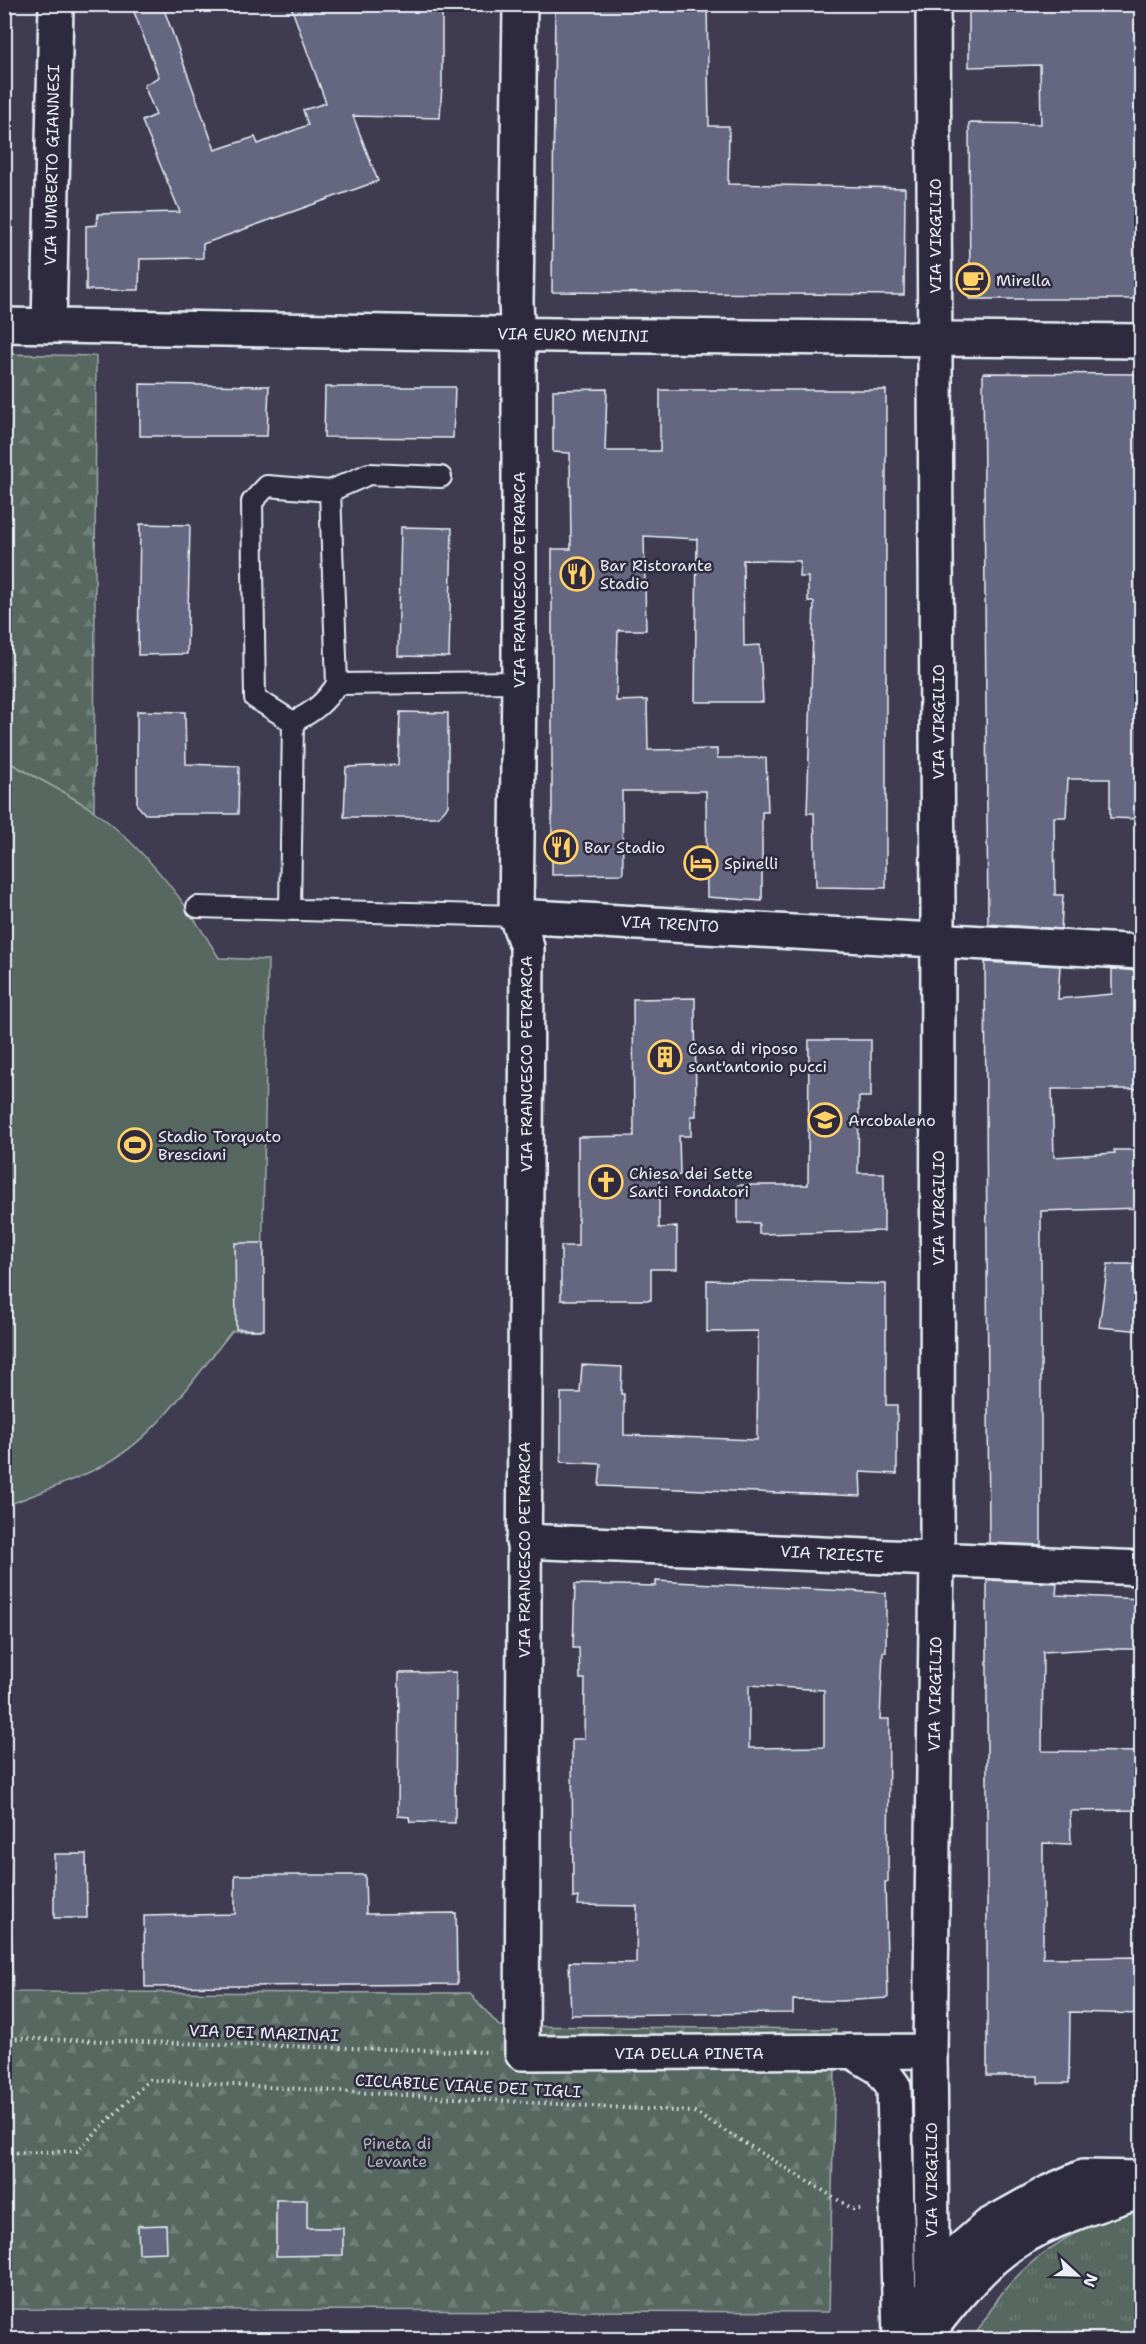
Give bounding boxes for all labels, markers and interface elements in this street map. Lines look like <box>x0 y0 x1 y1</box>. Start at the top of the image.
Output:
street label: VIA UMBERTO GIANNESI <box>40 64 64 266</box>
street label: VIA VIRGILIO <box>925 178 946 294</box>
cafe icon: Mirella <box>955 262 991 298</box>
place label: Mirella <box>996 270 1051 291</box>
street label: VIA EURO MENINI <box>497 323 649 347</box>
street label: VIA FRANCESCO PETRARCA <box>509 472 530 688</box>
place label: Bar Ristorante Stadio <box>600 555 713 594</box>
restaurant icon: Bar Ristorante Stadio <box>559 556 595 592</box>
street label: VIA VIRGILIO <box>928 664 949 780</box>
restaurant icon: Bar Stadio <box>543 829 579 865</box>
place label: Bar Stadio <box>584 837 665 858</box>
hotel icon: Spinelli <box>683 845 719 881</box>
place label: Spinelli <box>724 853 778 874</box>
street label: VIA TRENTO <box>620 911 720 937</box>
street label: VIA FRANCESCO PETRARCA <box>516 956 537 1172</box>
place label: Casa di riposo sant'antonio pucci <box>688 1038 827 1077</box>
building icon: Casa di riposo sant'antonio pucci <box>647 1039 683 1075</box>
school or university icon: Arcobaleno <box>807 1102 843 1138</box>
place label: Arcobaleno <box>848 1110 936 1131</box>
place label: Stadio Torquato Bresciani <box>158 1126 281 1165</box>
sports icon: Stadio Torquato Bresciani <box>117 1127 153 1163</box>
street label: VIA VIRGILIO <box>928 1150 949 1266</box>
place label: Chiesa dei Sette Santi Fondatori <box>629 1163 753 1202</box>
church icon: Chiesa dei Sette Santi Fondatori <box>588 1164 624 1200</box>
street label: VIA FRANCESCO PETRARCA <box>514 1442 535 1658</box>
street label: VIA TRIESTE <box>780 1541 884 1567</box>
street label: VIA VIRGILIO <box>923 1636 947 1752</box>
street label: VIA DEI MARINAI <box>189 2020 340 2046</box>
street label: VIA DELLA PINETA <box>614 2043 764 2064</box>
street label: CICLABILE VIALE DEI TIGLI <box>354 2070 582 2102</box>
street label: VIA VIRGILIO <box>921 2122 942 2238</box>
park label: Pineta di Levante <box>363 2133 431 2172</box>
north arrow <box>1047 2245 1107 2305</box>
text: N <box>1078 2271 1103 2290</box>

